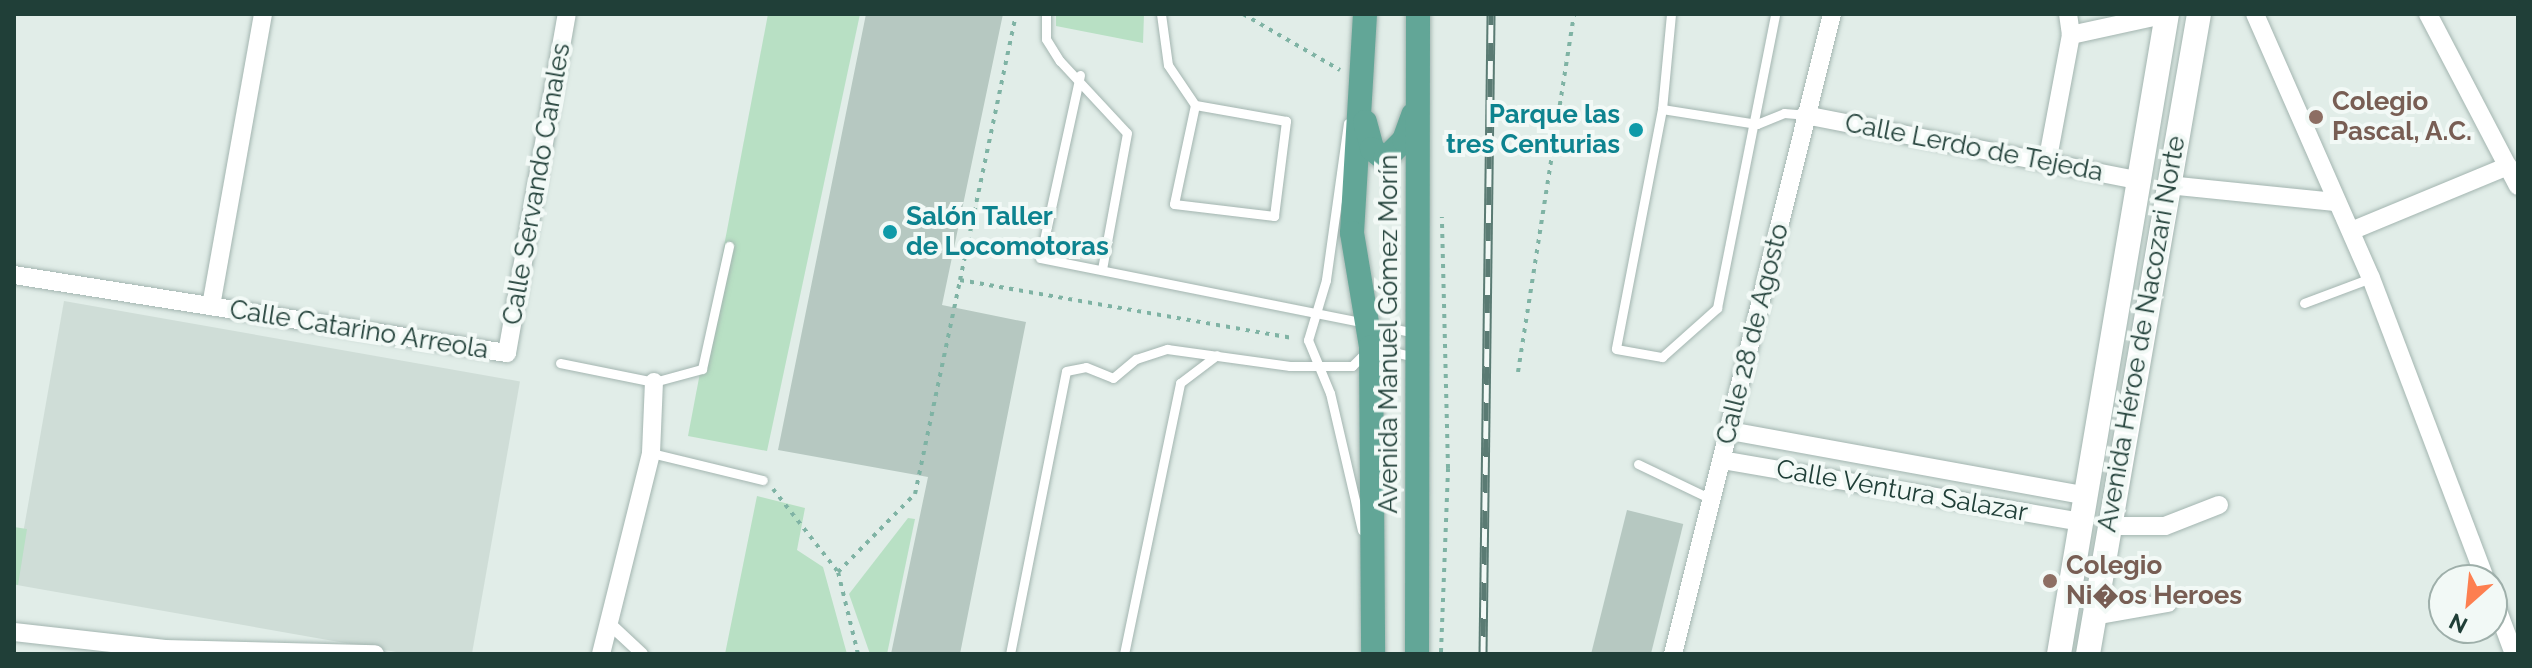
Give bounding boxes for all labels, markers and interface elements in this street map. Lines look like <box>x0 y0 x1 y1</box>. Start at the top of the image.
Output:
street label: Calle Servando Canales <box>497 41 577 327</box>
place label: Colegio Pascal, A.C. <box>2332 86 2473 148</box>
place label: Parque las tres Centurias <box>1446 99 1620 160</box>
street label: Calle Lerdo de Tejeda <box>1842 108 2106 188</box>
marker: Colegio Pascal, A.C. <box>2307 108 2325 126</box>
marker: Parque las tres Centurias <box>1627 121 1645 139</box>
street label: Avenida Héroe de Nacozari Norte <box>2092 134 2192 534</box>
street label: Avenida Manuel Gómez Morín <box>1373 154 1405 514</box>
place label: Salón Taller de Locomotoras <box>906 201 1109 262</box>
street label: Calle 28 de Agosto <box>1710 220 1796 448</box>
marker: Salón Taller de Locomotoras <box>881 223 899 241</box>
street label: Calle Catarino Arreola <box>227 294 491 366</box>
street label: Calle Ventura Salazar <box>1773 453 2031 529</box>
place label: Colegio Ni�os Heroes <box>2066 550 2242 612</box>
north arrow <box>2428 564 2508 644</box>
marker: Colegio Ni�os Heroes <box>2041 572 2059 590</box>
text: N <box>2445 608 2471 639</box>

